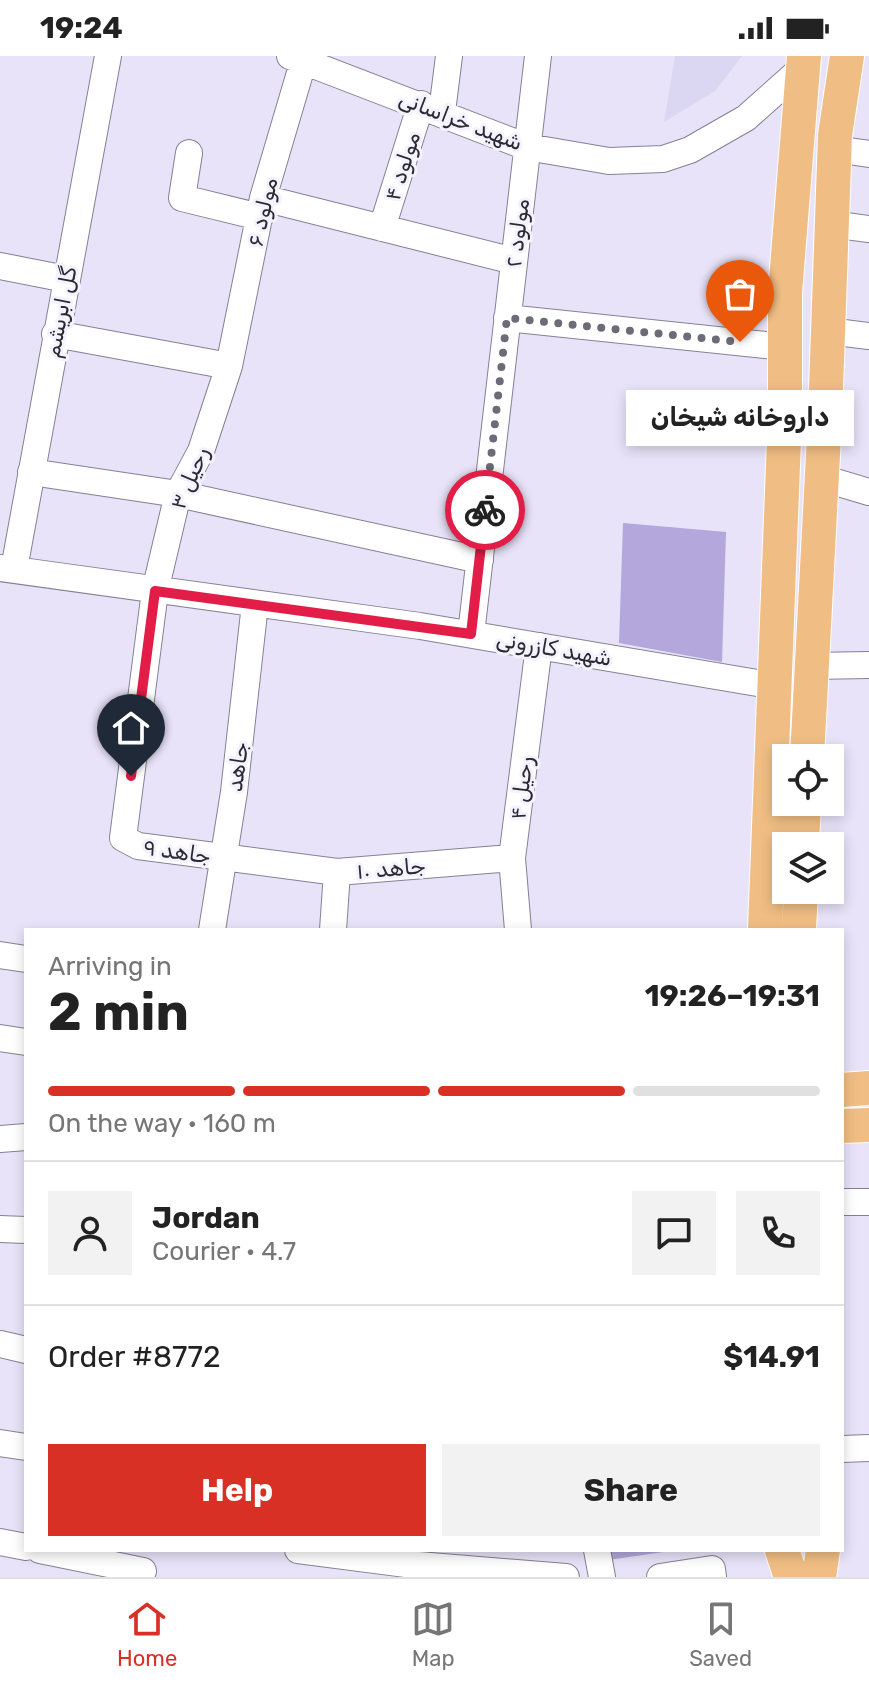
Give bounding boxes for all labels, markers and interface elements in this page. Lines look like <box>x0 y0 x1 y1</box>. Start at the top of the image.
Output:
text: 19:24 <box>40 10 123 46</box>
street label: شهید خراسانی <box>395 84 527 156</box>
street label: مولود ۴ <box>379 128 426 204</box>
street label: مولود ۶ <box>241 175 284 249</box>
street label: مولود ۲ <box>500 197 535 269</box>
pin <box>706 260 774 342</box>
street label: گل ابریشم <box>38 264 84 360</box>
icon: bag <box>718 272 762 316</box>
callout: داروخانه شیخان <box>626 390 854 446</box>
text: داروخانه شیخان <box>651 402 829 433</box>
street label: رحیل ۳ <box>164 443 215 514</box>
courier <box>445 470 525 550</box>
icon: bike <box>463 488 507 532</box>
street label: شهید کازرونی <box>494 625 614 672</box>
pin <box>97 694 165 776</box>
icon: home <box>109 706 153 750</box>
street label: جاهد <box>221 740 254 794</box>
map controls <box>772 744 844 904</box>
button: locate <box>772 744 844 816</box>
street label: رحیل ۴ <box>504 755 539 821</box>
button: layers <box>772 832 844 904</box>
street label: جاهد ۹ <box>141 833 213 870</box>
street label: جاهد ۱۰ <box>355 852 427 885</box>
text: Arriving in <box>48 951 172 982</box>
text: 19:26–19:31 <box>645 978 820 1014</box>
text: 2 min <box>48 981 189 1043</box>
text: On the way · 160 m <box>48 1108 276 1139</box>
button: person <box>48 1191 132 1275</box>
button: chat <box>632 1191 716 1275</box>
button: phone <box>736 1191 820 1275</box>
text: Jordan <box>152 1200 260 1236</box>
text: Courier · 4.7 <box>152 1236 296 1267</box>
text: Order #8772 <box>48 1339 221 1375</box>
text: $14.91 <box>723 1339 820 1375</box>
button: Help <box>48 1444 426 1536</box>
button: Share <box>442 1444 820 1536</box>
tab: Home <box>117 1597 177 1672</box>
tab: Map <box>411 1597 455 1672</box>
tab: Saved <box>689 1597 752 1672</box>

